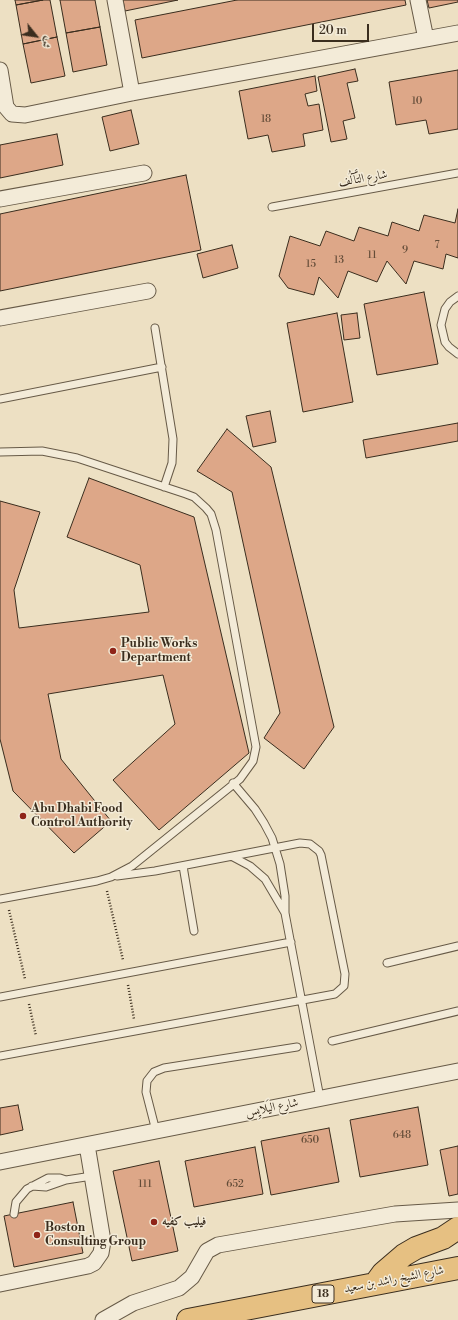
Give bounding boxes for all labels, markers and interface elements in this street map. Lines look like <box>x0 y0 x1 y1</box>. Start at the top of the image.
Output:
north arrow <box>16 16 56 56</box>
scale bar <box>314 16 371 42</box>
text: 20 m <box>319 23 347 38</box>
text: ش <box>38 34 55 50</box>
house number: 10 <box>412 96 422 108</box>
house number: 18 <box>261 114 271 126</box>
street label: شارع التَّآلُف <box>338 168 388 190</box>
house number: 7 <box>434 240 440 252</box>
house number: 9 <box>402 245 408 257</box>
house number: 11 <box>368 250 376 262</box>
house number: 13 <box>334 255 344 267</box>
house number: 15 <box>306 259 316 271</box>
place label: Public Works Department <box>121 637 197 665</box>
marker: Public Works Department <box>108 646 118 656</box>
place label: Abu Dhabi Food Control Authority <box>31 802 132 830</box>
marker: Abu Dhabi Food Control Authority <box>18 811 28 821</box>
street label: شارع اليَلايِس <box>244 1096 300 1120</box>
house number: 648 <box>393 1130 411 1142</box>
house number: 650 <box>301 1135 319 1147</box>
house number: 111 <box>138 1179 152 1191</box>
house number: 652 <box>226 1179 244 1191</box>
place label: فيليب كفيه <box>162 1215 206 1229</box>
marker: فيليب كفيه <box>149 1217 159 1227</box>
place label: Boston Consulting Group <box>45 1221 146 1249</box>
marker: Boston Consulting Group <box>32 1230 42 1240</box>
street label: شارع الشيخ راشد بن سعيد <box>343 1263 445 1297</box>
road number: 18 <box>312 1285 334 1303</box>

